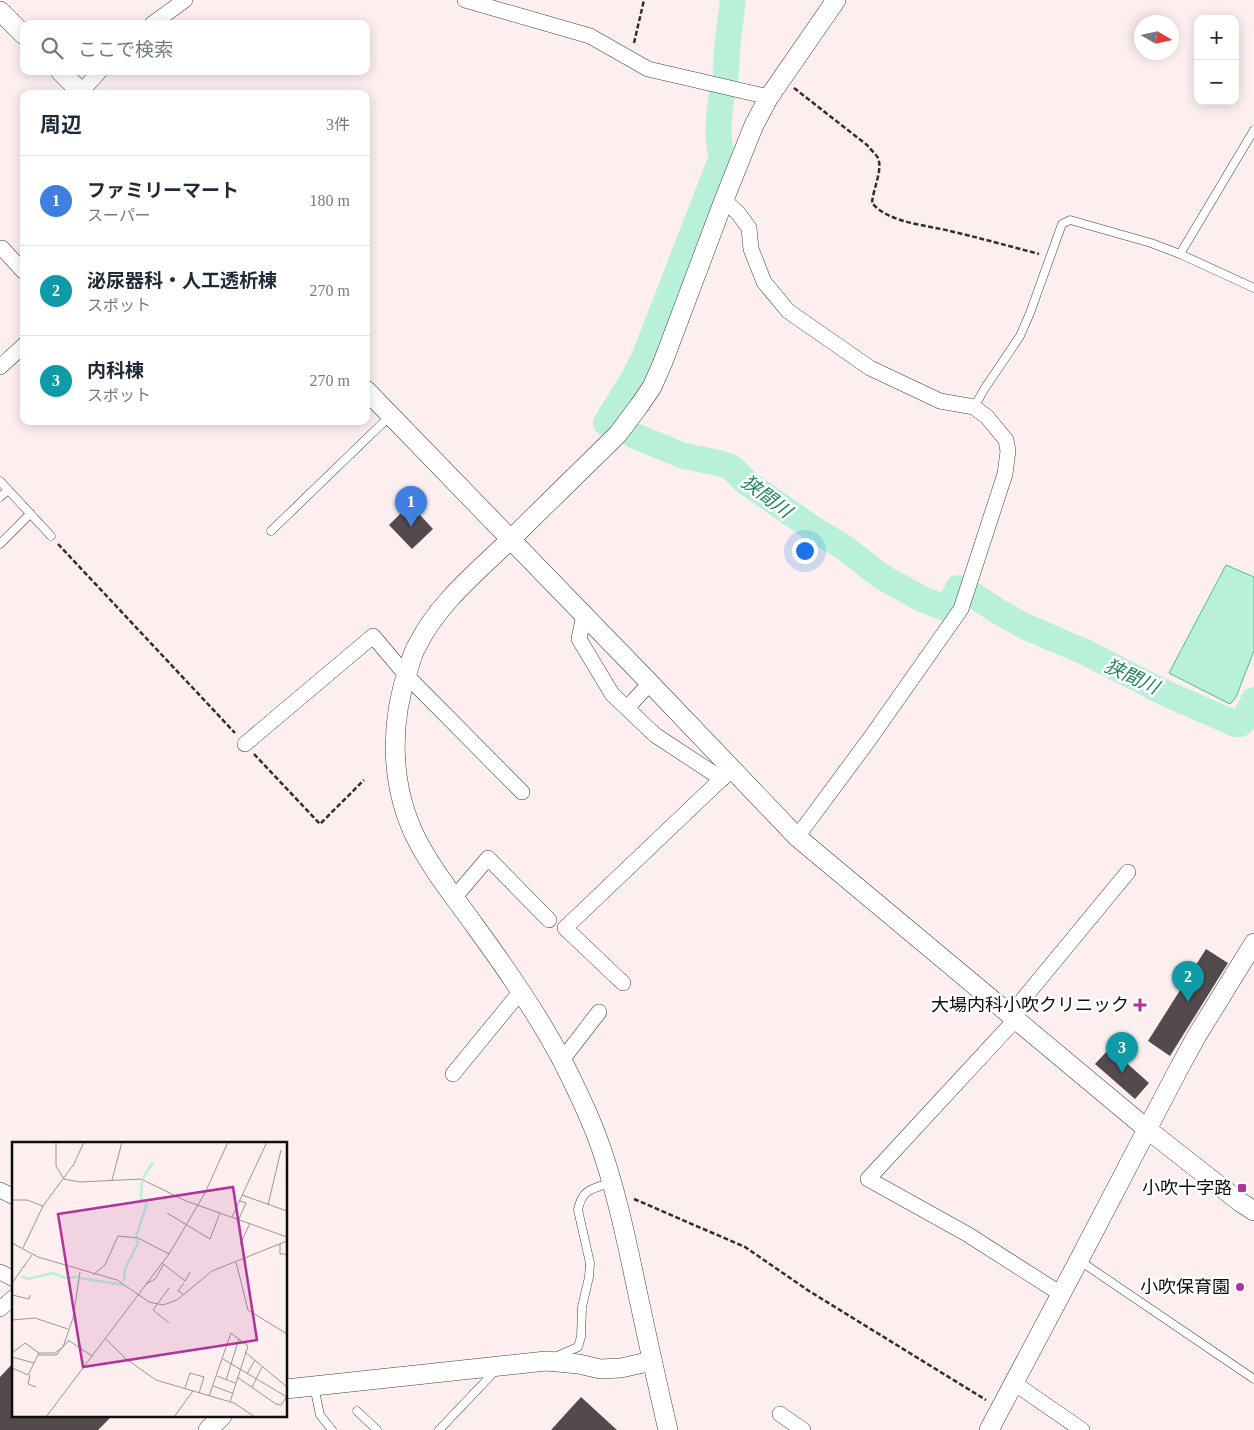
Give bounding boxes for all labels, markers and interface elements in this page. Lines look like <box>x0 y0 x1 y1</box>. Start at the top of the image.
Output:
north arrow <box>1134 15 1179 60</box>
map controls <box>1194 15 1239 105</box>
button: + <box>1194 15 1239 60</box>
search box <box>20 20 370 75</box>
icon: search <box>38 34 66 62</box>
text: ここで検索 <box>78 39 173 60</box>
button: − <box>1194 60 1239 105</box>
text: 周辺 <box>40 113 82 137</box>
text: 3件 <box>326 116 350 133</box>
text: ファミリーマート <box>87 180 239 201</box>
text: 1 <box>52 192 60 209</box>
text: 180 m <box>310 192 350 209</box>
text: スーパー <box>87 207 151 224</box>
text: 泌尿器科・人工透析棟 <box>87 270 277 291</box>
text: 2 <box>52 282 60 299</box>
text: 270 m <box>310 282 350 299</box>
text: スポット <box>87 297 151 314</box>
text: 内科棟 <box>87 360 144 381</box>
text: 3 <box>52 372 60 389</box>
text: 270 m <box>310 372 350 389</box>
text: スポット <box>87 387 151 404</box>
water label: 狭間川 <box>738 471 797 523</box>
pin: 1 <box>395 486 427 527</box>
your location <box>792 538 818 564</box>
water label: 狭間川 <box>1102 655 1164 699</box>
pin: 2 <box>1172 961 1204 1002</box>
place label: 大場内科小吹クリニック <box>931 995 1129 1015</box>
marker: 大場内科小吹クリニック <box>1133 998 1147 1012</box>
pin: 3 <box>1106 1032 1138 1073</box>
inset map <box>12 1142 288 1418</box>
place label: 小吹十字路 <box>1142 1178 1232 1198</box>
marker: 小吹十字路 <box>1236 1182 1248 1194</box>
place label: 小吹保育園 <box>1140 1277 1230 1297</box>
marker: 小吹保育園 <box>1234 1281 1246 1293</box>

